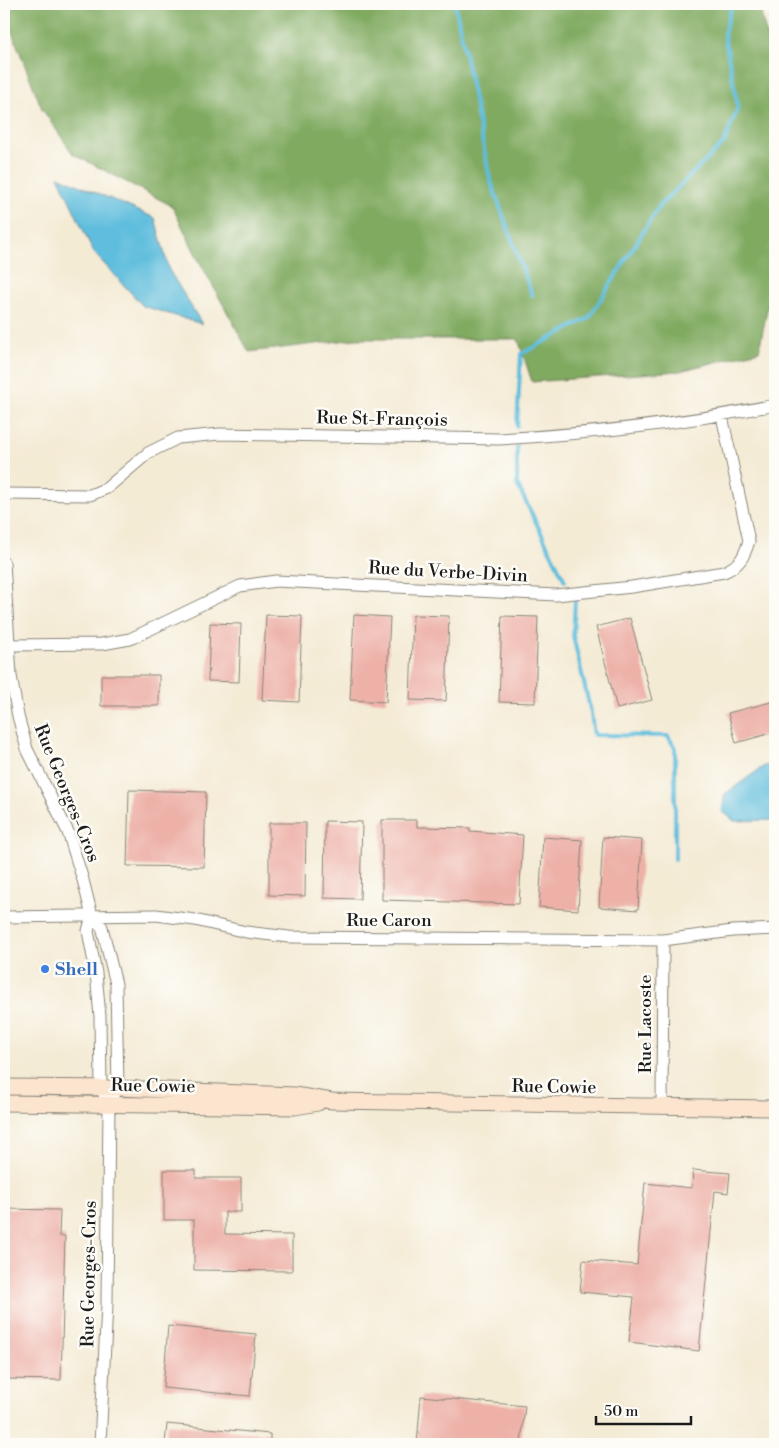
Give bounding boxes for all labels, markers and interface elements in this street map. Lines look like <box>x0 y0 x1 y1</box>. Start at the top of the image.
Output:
street label: Rue St-François <box>316 406 448 432</box>
street label: Rue du Verbe-Divin <box>368 556 529 588</box>
street label: Rue Georges-Cros <box>29 721 105 866</box>
street label: Rue Caron <box>346 909 432 932</box>
place label: Shell <box>55 958 98 981</box>
marker: Shell <box>39 963 51 975</box>
street label: Rue Lacoste <box>634 974 657 1074</box>
street label: Rue Cowie <box>110 1074 196 1098</box>
street label: Rue Cowie <box>511 1075 597 1099</box>
street label: Rue Georges-Cros <box>76 1200 102 1348</box>
scale bar <box>596 1393 692 1425</box>
text: 50 m <box>604 1402 638 1421</box>

